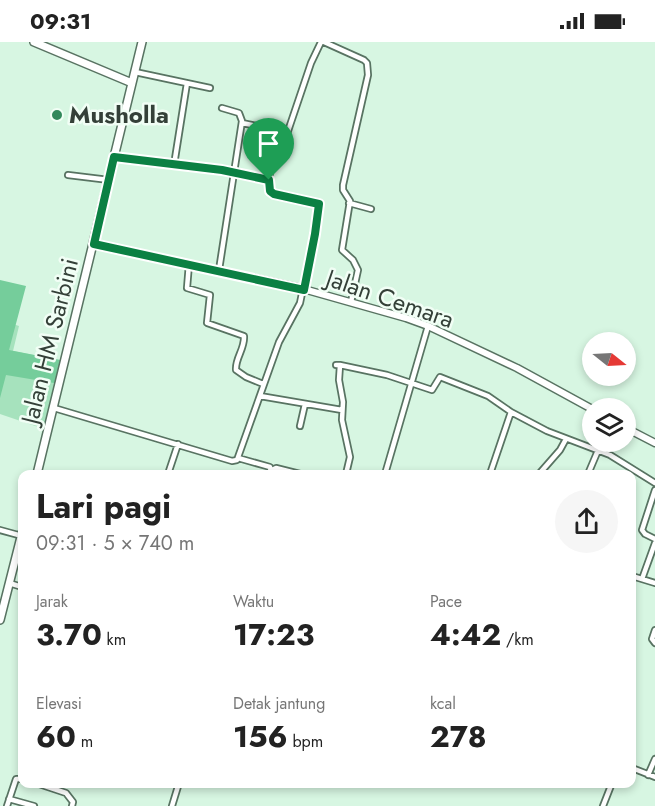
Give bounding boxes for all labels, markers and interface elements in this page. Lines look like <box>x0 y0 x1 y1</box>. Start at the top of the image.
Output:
text: 09:31 <box>30 5 91 37</box>
place label: Musholla <box>69 97 169 132</box>
marker: Musholla <box>50 108 64 122</box>
pin <box>243 118 294 180</box>
icon: arrive <box>252 127 285 160</box>
street label: Jalan HM Sarbini <box>11 254 87 430</box>
street label: Jalan Cemara <box>319 259 459 337</box>
north arrow <box>582 332 636 386</box>
map controls <box>582 332 636 452</box>
button: layers <box>582 398 636 452</box>
text: Lari pagi <box>36 483 171 530</box>
button: share <box>555 490 618 553</box>
text: 09:31 · 5 × 740 m <box>36 529 194 558</box>
text: Jarak <box>36 590 68 613</box>
text: Waktu <box>233 590 274 613</box>
text: Pace <box>430 590 462 613</box>
text: 3.70 <box>36 613 102 656</box>
text: 17:23 <box>233 613 314 656</box>
text: 4:42 <box>430 613 501 656</box>
text: km <box>102 628 126 651</box>
text: /km <box>501 628 534 651</box>
text: Elevasi <box>36 692 82 715</box>
text: Detak jantung <box>233 692 325 715</box>
text: kcal <box>430 692 456 715</box>
text: 60 <box>36 715 76 758</box>
text: 156 <box>233 715 288 758</box>
text: 278 <box>430 715 487 758</box>
text: m <box>76 730 93 753</box>
text: bpm <box>288 730 323 753</box>

